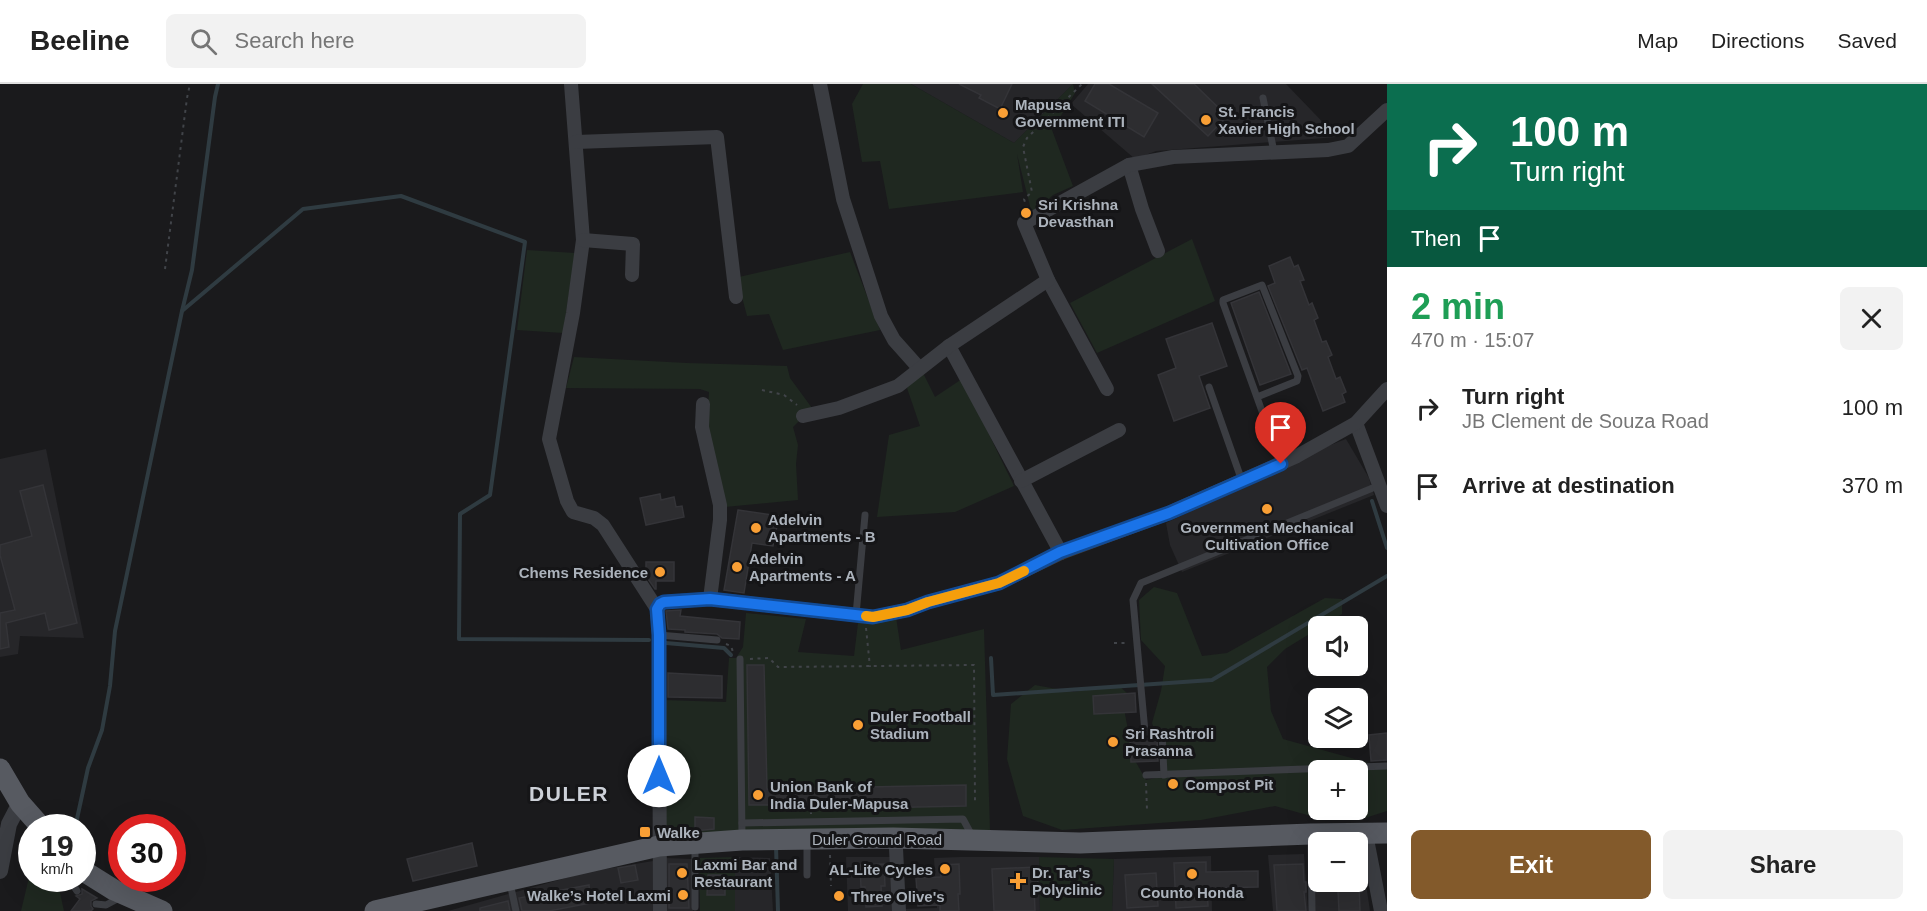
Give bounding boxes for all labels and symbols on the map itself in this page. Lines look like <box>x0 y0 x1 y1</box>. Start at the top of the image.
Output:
place label: Mapusa Government ITI <box>1015 96 1125 130</box>
place label: St. Francis Xavier High School <box>1218 103 1355 137</box>
marker: Mapusa Government ITI <box>996 106 1010 120</box>
marker: St. Francis Xavier High School <box>1199 113 1213 127</box>
place label: Sri Krishna Devasthan <box>1038 196 1119 230</box>
marker: Sri Krishna Devasthan <box>1019 206 1033 220</box>
pin <box>1255 402 1306 464</box>
marker: Government Mechanical Cultivation Office <box>1260 502 1274 516</box>
place label: Adelvin Apartments - B <box>768 511 876 545</box>
place label: Government Mechanical Cultivation Office <box>1180 519 1354 553</box>
marker: Adelvin Apartments - B <box>749 521 763 535</box>
place label: Adelvin Apartments - A <box>749 550 856 584</box>
marker: Adelvin Apartments - A <box>730 560 744 574</box>
place label: Chems Residence <box>519 564 648 581</box>
marker: Chems Residence <box>653 565 667 579</box>
place label: Duler Football Stadium <box>870 708 971 742</box>
marker: Duler Football Stadium <box>851 718 865 732</box>
place label: Sri Rashtroli Prasanna <box>1125 725 1214 759</box>
marker: Sri Rashtroli Prasanna <box>1106 735 1120 749</box>
position arrow <box>627 744 691 808</box>
place label: Compost Pit <box>1185 776 1273 793</box>
marker: Compost Pit <box>1166 777 1180 791</box>
place label: Union Bank of India Duler-Mapusa <box>770 778 909 812</box>
district label: DULER <box>529 782 609 805</box>
marker: Union Bank of India Duler-Mapusa <box>751 788 765 802</box>
speed limit sign: 30 <box>108 814 186 892</box>
place label: Walke <box>657 824 700 841</box>
marker: Walke <box>638 825 652 839</box>
street label: Duler Ground Road <box>812 831 942 848</box>
place label: Laxmi Bar and Restaurant <box>694 856 797 890</box>
place label: AL-Lite Cycles <box>829 861 933 878</box>
marker: AL-Lite Cycles <box>938 862 952 876</box>
place label: Dr. Tar's Polyclinic <box>1032 864 1102 898</box>
marker: Laxmi Bar and Restaurant <box>675 866 689 880</box>
marker: Counto Honda <box>1185 867 1199 881</box>
marker: Dr. Tar's Polyclinic <box>1009 872 1027 890</box>
place label: Counto Honda <box>1140 884 1244 901</box>
place label: Walke’s Hotel Laxmi <box>527 887 671 904</box>
marker: Walke’s Hotel Laxmi <box>676 888 690 902</box>
place label: Three Olive's <box>851 888 945 905</box>
marker: Three Olive's <box>832 889 846 903</box>

